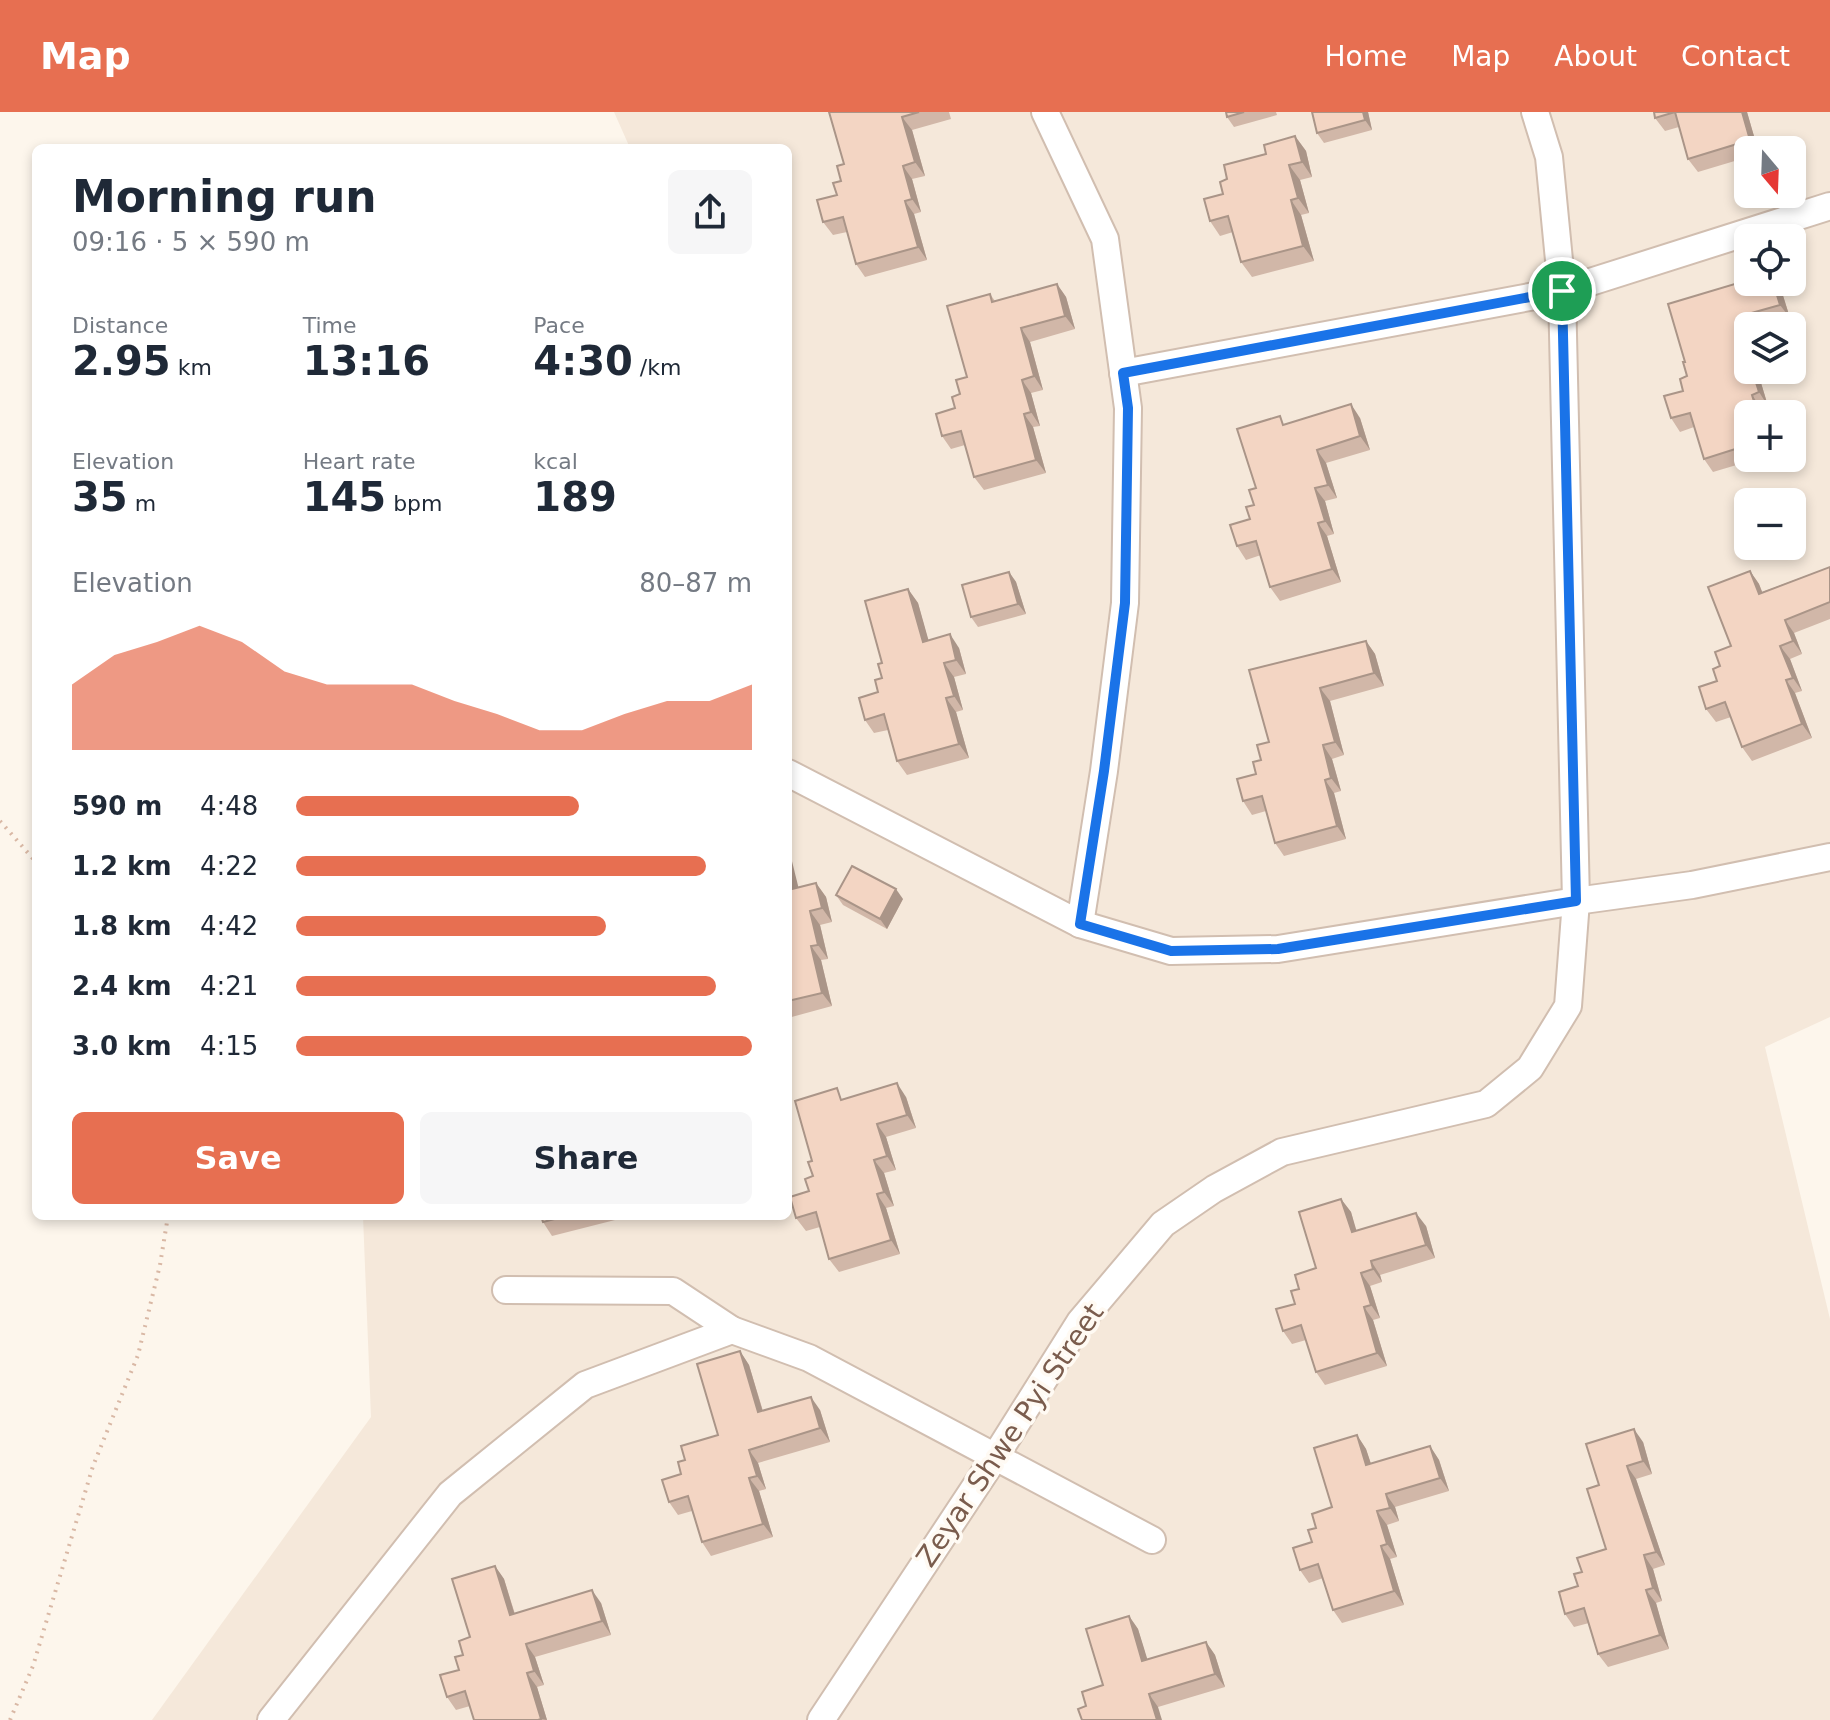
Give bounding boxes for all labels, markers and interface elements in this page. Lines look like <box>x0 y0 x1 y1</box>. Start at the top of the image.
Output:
text: Map <box>40 34 131 78</box>
text: Home <box>1324 40 1407 73</box>
text: Map <box>1451 40 1510 73</box>
text: About <box>1554 40 1637 73</box>
text: Contact <box>1681 40 1790 73</box>
north arrow <box>1734 136 1806 208</box>
map controls <box>1734 136 1806 560</box>
button: share <box>668 170 752 254</box>
text: Morning run <box>72 171 377 222</box>
button: locate <box>1734 224 1806 296</box>
text: 09:16 · 5 × 590 m <box>72 227 310 257</box>
pin <box>1528 257 1596 325</box>
icon: arrive <box>1540 269 1584 313</box>
button: layers <box>1734 312 1806 384</box>
text: Distance <box>72 313 168 338</box>
text: Time <box>303 313 357 338</box>
text: Pace <box>533 313 585 338</box>
text: 2.95 <box>72 338 171 384</box>
text: 13:16 <box>303 338 430 384</box>
text: 4:30 <box>533 338 633 384</box>
text: km <box>171 355 212 380</box>
text: /km <box>633 355 681 380</box>
button: + <box>1734 400 1806 472</box>
text: Elevation <box>72 449 174 474</box>
text: Heart rate <box>303 449 416 474</box>
text: kcal <box>533 449 578 474</box>
text: 35 <box>72 474 128 520</box>
text: 145 <box>303 474 386 520</box>
text: 189 <box>533 474 617 520</box>
button: − <box>1734 488 1806 560</box>
text: m <box>128 491 156 516</box>
text: bpm <box>386 491 443 516</box>
text: Elevation <box>72 568 193 598</box>
text: 80–87 m <box>639 568 752 598</box>
text: 590 m <box>72 791 162 821</box>
text: 4:48 <box>200 791 258 821</box>
text: 1.2 km <box>72 851 172 881</box>
text: 4:22 <box>200 851 258 881</box>
text: 1.8 km <box>72 911 172 941</box>
text: 4:42 <box>200 911 258 941</box>
text: 2.4 km <box>72 971 172 1001</box>
text: 4:21 <box>200 971 258 1001</box>
text: 3.0 km <box>72 1031 172 1061</box>
text: 4:15 <box>200 1031 258 1061</box>
button: Save <box>72 1112 404 1204</box>
button: Share <box>420 1112 752 1204</box>
street label: Zeyar Shwe Pyi Street <box>910 1297 1110 1573</box>

